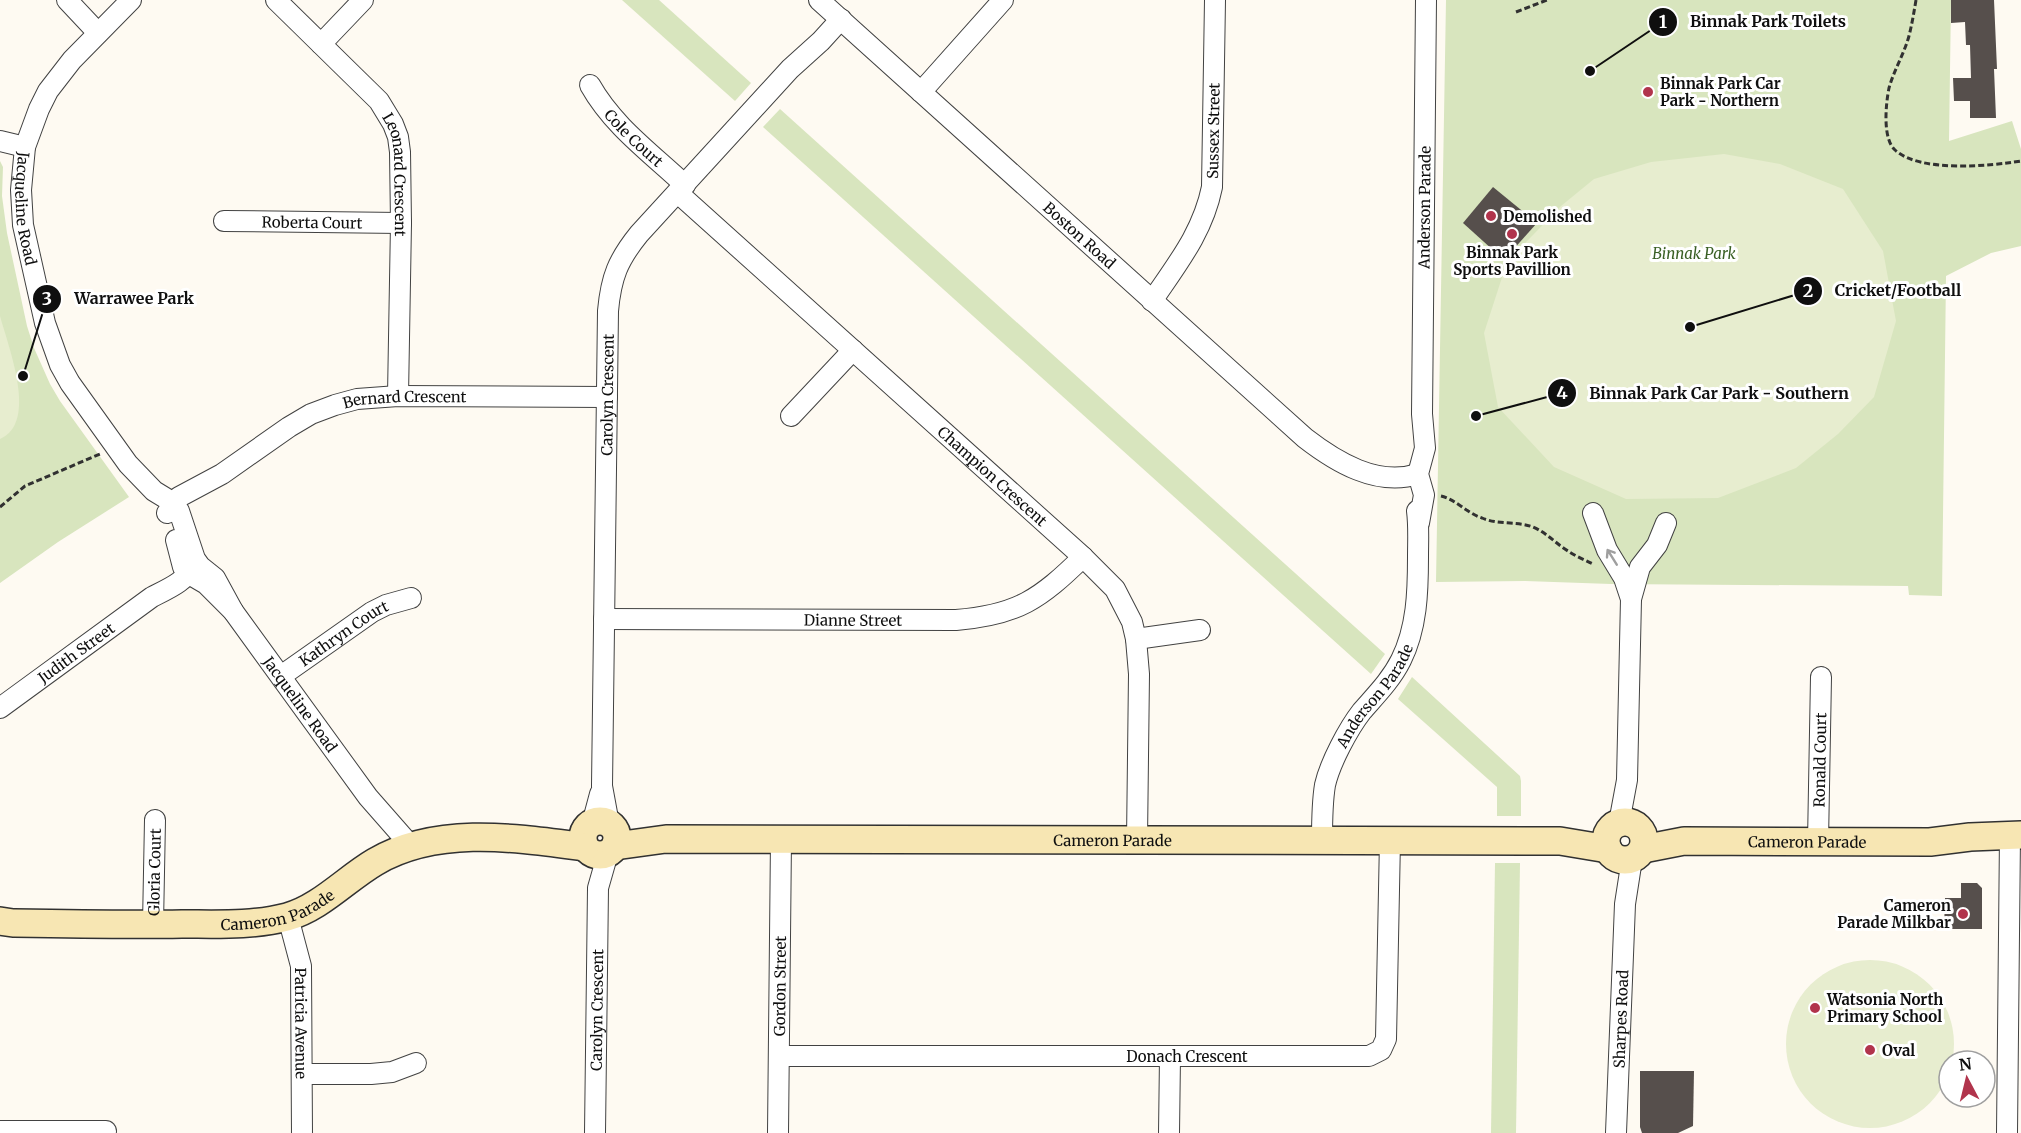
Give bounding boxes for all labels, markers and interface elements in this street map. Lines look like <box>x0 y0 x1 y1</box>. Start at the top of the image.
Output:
callout: Binnak Park Toilets <box>1648 5 1858 39</box>
text: 1 <box>1659 10 1667 33</box>
text: Binnak Park Toilets <box>1690 11 1846 31</box>
place label: Binnak Park Car Park - Northern <box>1660 74 1781 110</box>
street label: Sussex Street <box>1203 82 1223 179</box>
marker: Binnak Park Car Park - Northern <box>1641 85 1655 99</box>
street label: Cole Court <box>601 105 667 171</box>
street label: Leonard Crescent <box>379 109 411 237</box>
street label: Anderson Parade <box>1414 146 1434 270</box>
street label: Jacqueline Road <box>11 150 41 267</box>
street label: Boston Road <box>1040 198 1120 272</box>
place label: Demolished <box>1503 207 1592 226</box>
marker: Demolished <box>1484 209 1498 223</box>
street label: Roberta Court <box>261 212 363 232</box>
marker: Binnak Park Sports Pavillion <box>1505 227 1519 241</box>
place label: Binnak Park Sports Pavillion <box>1453 243 1571 279</box>
park label: Binnak Park <box>1652 244 1737 263</box>
callout: Cricket/Football <box>1793 274 1974 308</box>
text: 2 <box>1803 279 1813 302</box>
text: Cricket/Football <box>1835 280 1961 300</box>
callout: Warrawee Park <box>32 282 206 316</box>
text: 3 <box>42 287 52 310</box>
text: Warrawee Park <box>73 288 195 308</box>
street label: Carolyn Crescent <box>597 333 617 456</box>
callout: Binnak Park Car Park - Southern <box>1547 376 1861 410</box>
text: 4 <box>1556 381 1568 404</box>
text: Binnak Park Car Park - Southern <box>1589 383 1849 403</box>
street label: Bernard Crescent <box>340 386 467 412</box>
street label: Champion Crescent <box>934 422 1051 530</box>
one-way arrow <box>1605 548 1618 565</box>
street label: Kathryn Court <box>295 596 391 670</box>
street label: Dianne Street <box>804 610 902 629</box>
street label: Judith Street <box>33 618 118 687</box>
street label: Anderson Parade <box>1331 641 1417 752</box>
street label: Jacqueline Road <box>259 652 342 756</box>
street label: Ronald Court <box>1809 712 1830 808</box>
street label: Gloria Court <box>144 828 164 916</box>
street label: Cameron Parade <box>1053 830 1172 850</box>
street label: Cameron Parade <box>1748 832 1867 851</box>
street label: Cameron Parade <box>220 885 338 934</box>
place label: Cameron Parade Milkbar <box>1837 896 1951 932</box>
marker: Cameron Parade Milkbar <box>1956 907 1970 921</box>
street label: Gordon Street <box>769 935 790 1036</box>
street label: Carolyn Crescent <box>586 949 607 1071</box>
street label: Patricia Avenue <box>292 967 311 1079</box>
street label: Sharpes Road <box>1609 969 1632 1069</box>
place label: Watsonia North Primary School <box>1826 990 1943 1026</box>
marker: Watsonia North Primary School <box>1808 1001 1822 1015</box>
place label: Oval <box>1882 1041 1915 1060</box>
marker: Oval <box>1863 1043 1877 1057</box>
street label: Donach Crescent <box>1126 1047 1248 1066</box>
north arrow <box>1937 1049 1997 1109</box>
text: N <box>1958 1053 1973 1075</box>

